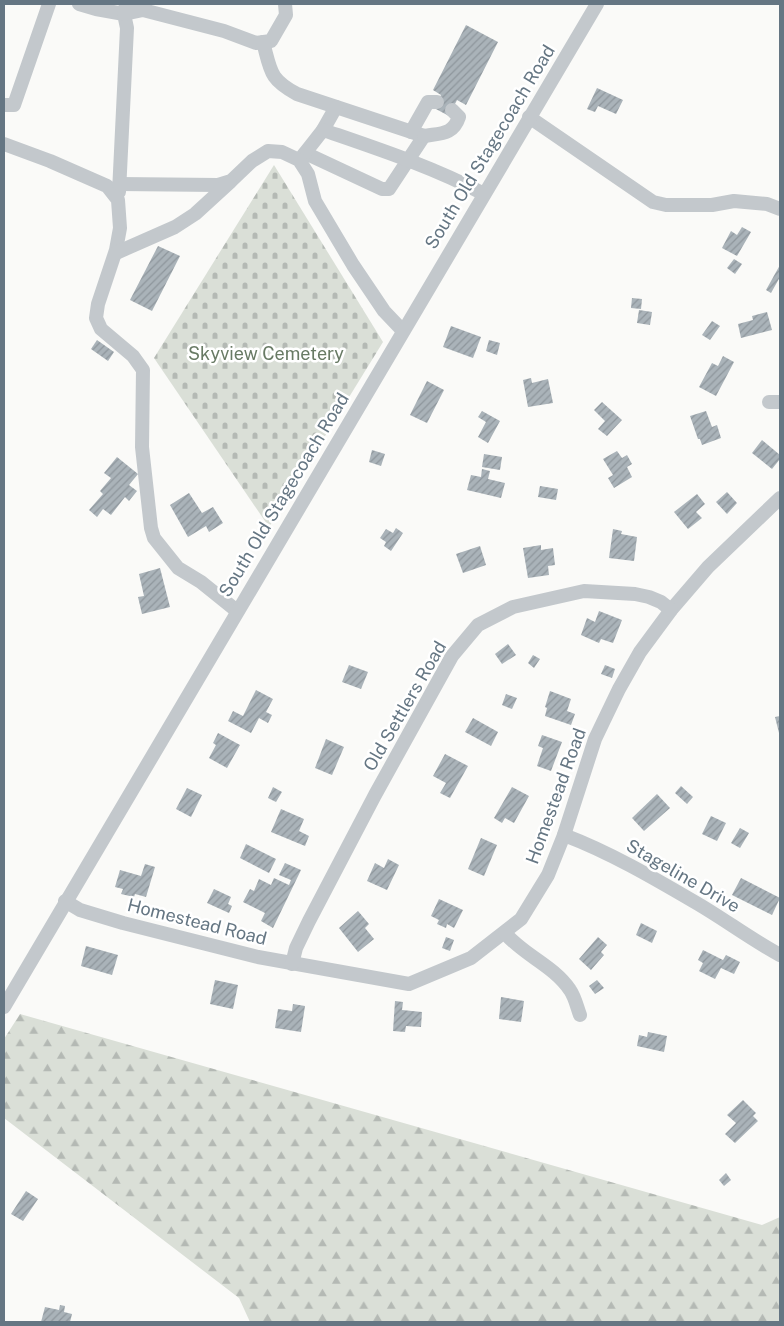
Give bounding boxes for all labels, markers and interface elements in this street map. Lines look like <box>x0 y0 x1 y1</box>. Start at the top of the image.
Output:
street label: South Old Stagecoach Road <box>420 41 559 252</box>
park label: Skyview Cemetery <box>188 343 344 364</box>
street label: South Old Stagecoach Road <box>214 389 353 600</box>
street label: Old Settlers Road <box>359 637 450 774</box>
street label: Homestead Road <box>521 725 590 867</box>
street label: Stageline Drive <box>623 835 744 917</box>
street label: Homestead Road <box>125 894 269 949</box>

